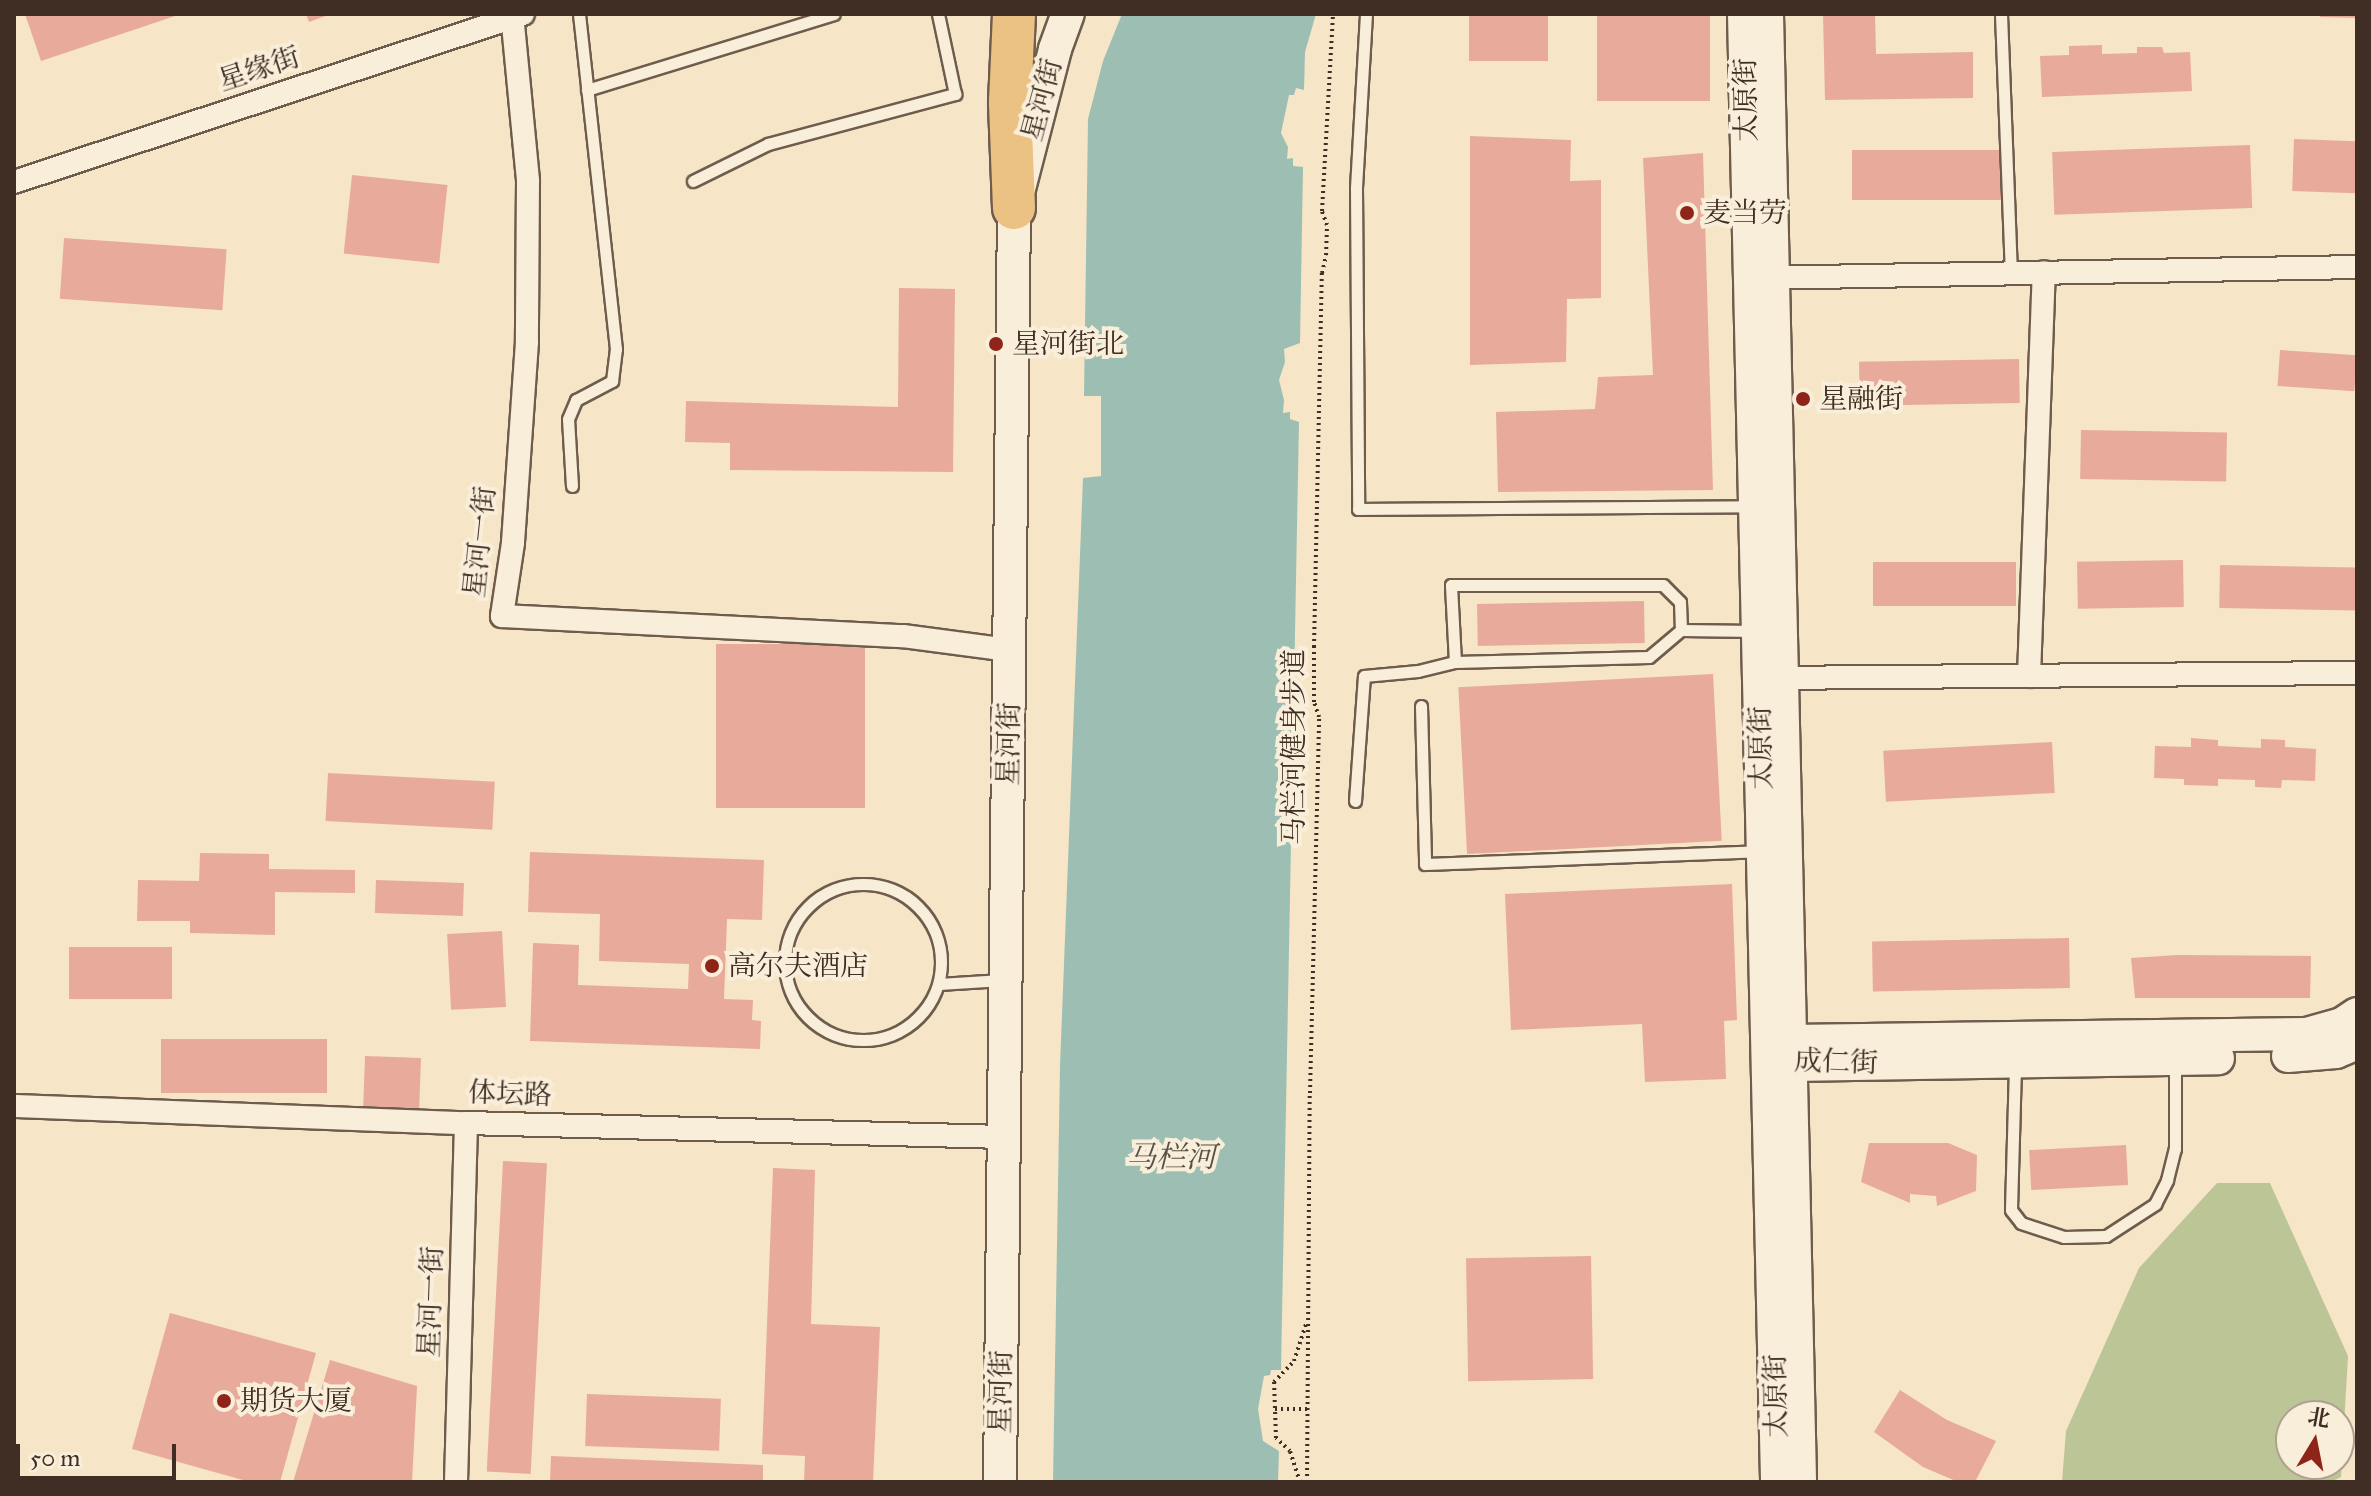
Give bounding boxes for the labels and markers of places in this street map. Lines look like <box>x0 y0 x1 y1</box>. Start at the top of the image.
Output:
place label: 麦当劳 <box>1703 196 1787 230</box>
marker: 麦当劳 <box>1678 204 1696 222</box>
place label: 星河街北 <box>1012 327 1124 361</box>
marker: 星河街北 <box>987 335 1005 353</box>
place label: 星融街 <box>1819 382 1903 416</box>
marker: 星融街 <box>1794 390 1812 408</box>
place label: 高尔夫酒店 <box>728 949 868 983</box>
marker: 高尔夫酒店 <box>703 957 721 975</box>
place label: 期货大厦 <box>240 1384 352 1418</box>
marker: 期货大厦 <box>215 1392 233 1410</box>

